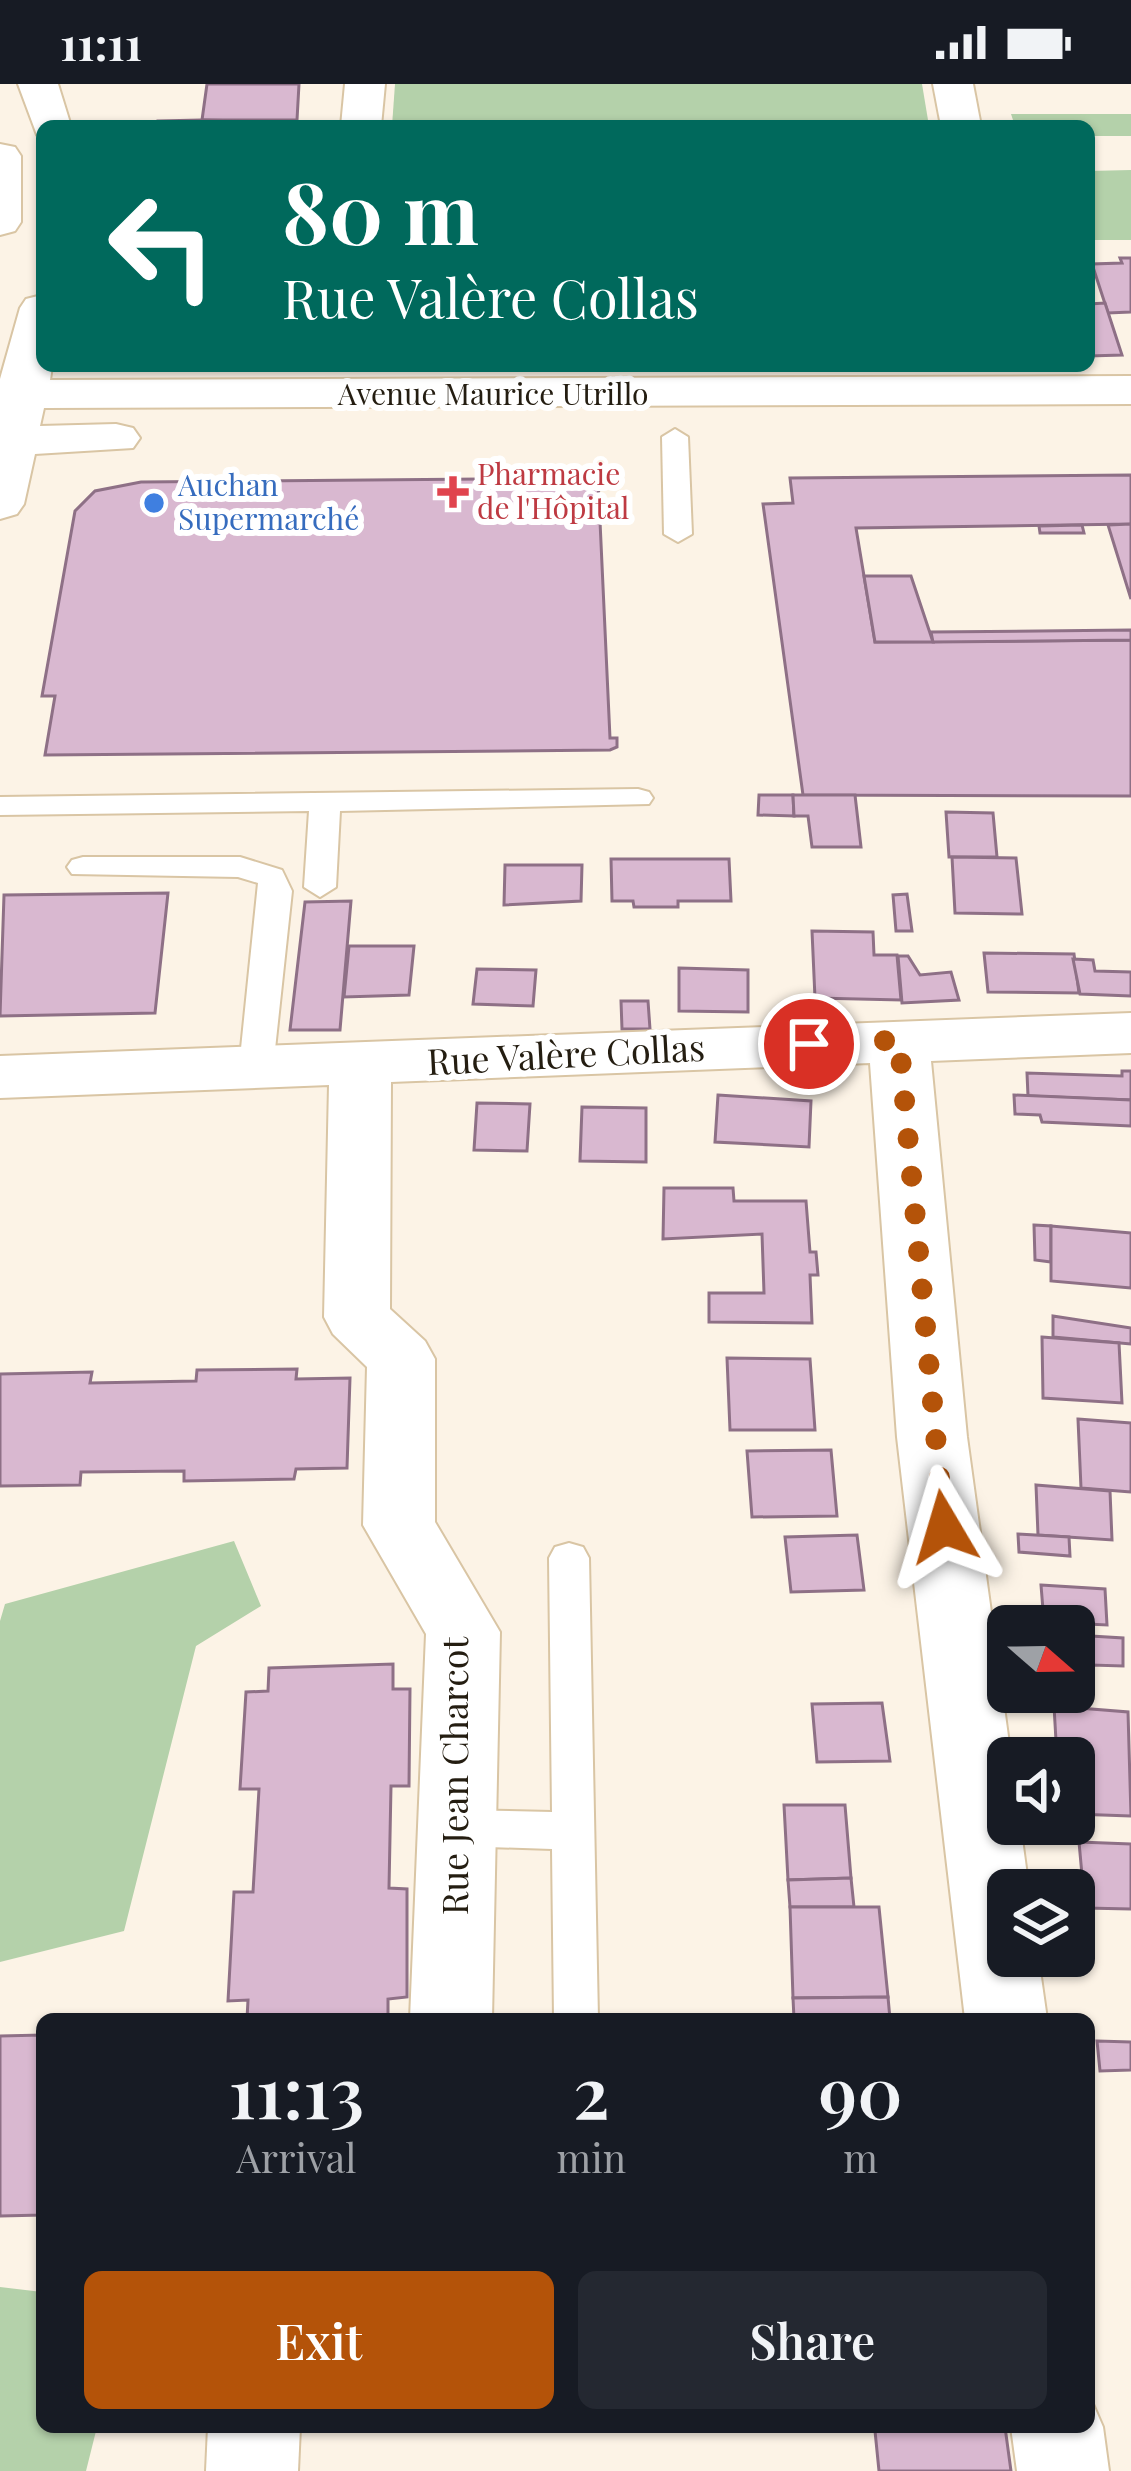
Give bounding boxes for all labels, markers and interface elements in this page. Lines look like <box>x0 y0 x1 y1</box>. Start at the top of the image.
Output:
text: 11:11 <box>60 12 142 72</box>
text: 80 m <box>282 154 479 266</box>
icon: left <box>84 168 240 324</box>
text: Rue Valère Collas <box>282 261 699 333</box>
street label: Avenue Maurice Utrillo <box>337 373 648 413</box>
place label: Pharmacie de l'Hôpital <box>477 453 629 527</box>
place label: Auchan Supermarché <box>177 464 359 538</box>
marker: Pharmacie de l'Hôpital <box>440 479 466 505</box>
marker: Auchan Supermarché <box>141 490 167 516</box>
pin <box>758 993 860 1095</box>
icon: arrive <box>776 1011 842 1077</box>
street label: Rue Valère Collas <box>426 1022 706 1084</box>
position arrow <box>881 1464 1007 1590</box>
north arrow <box>987 1605 1095 1713</box>
map controls <box>987 1605 1095 1977</box>
street label: Rue Jean Charcot <box>429 1636 477 1915</box>
button: sound <box>987 1737 1095 1845</box>
button: layers <box>987 1869 1095 1977</box>
text: 11:13 <box>228 2041 364 2137</box>
text: 2 <box>573 2041 610 2137</box>
text: 90 <box>818 2041 903 2137</box>
text: Arrival <box>236 2131 356 2183</box>
text: min <box>557 2131 626 2183</box>
text: m <box>843 2131 878 2183</box>
button: Exit <box>84 2271 554 2409</box>
button: Share <box>578 2271 1047 2409</box>

